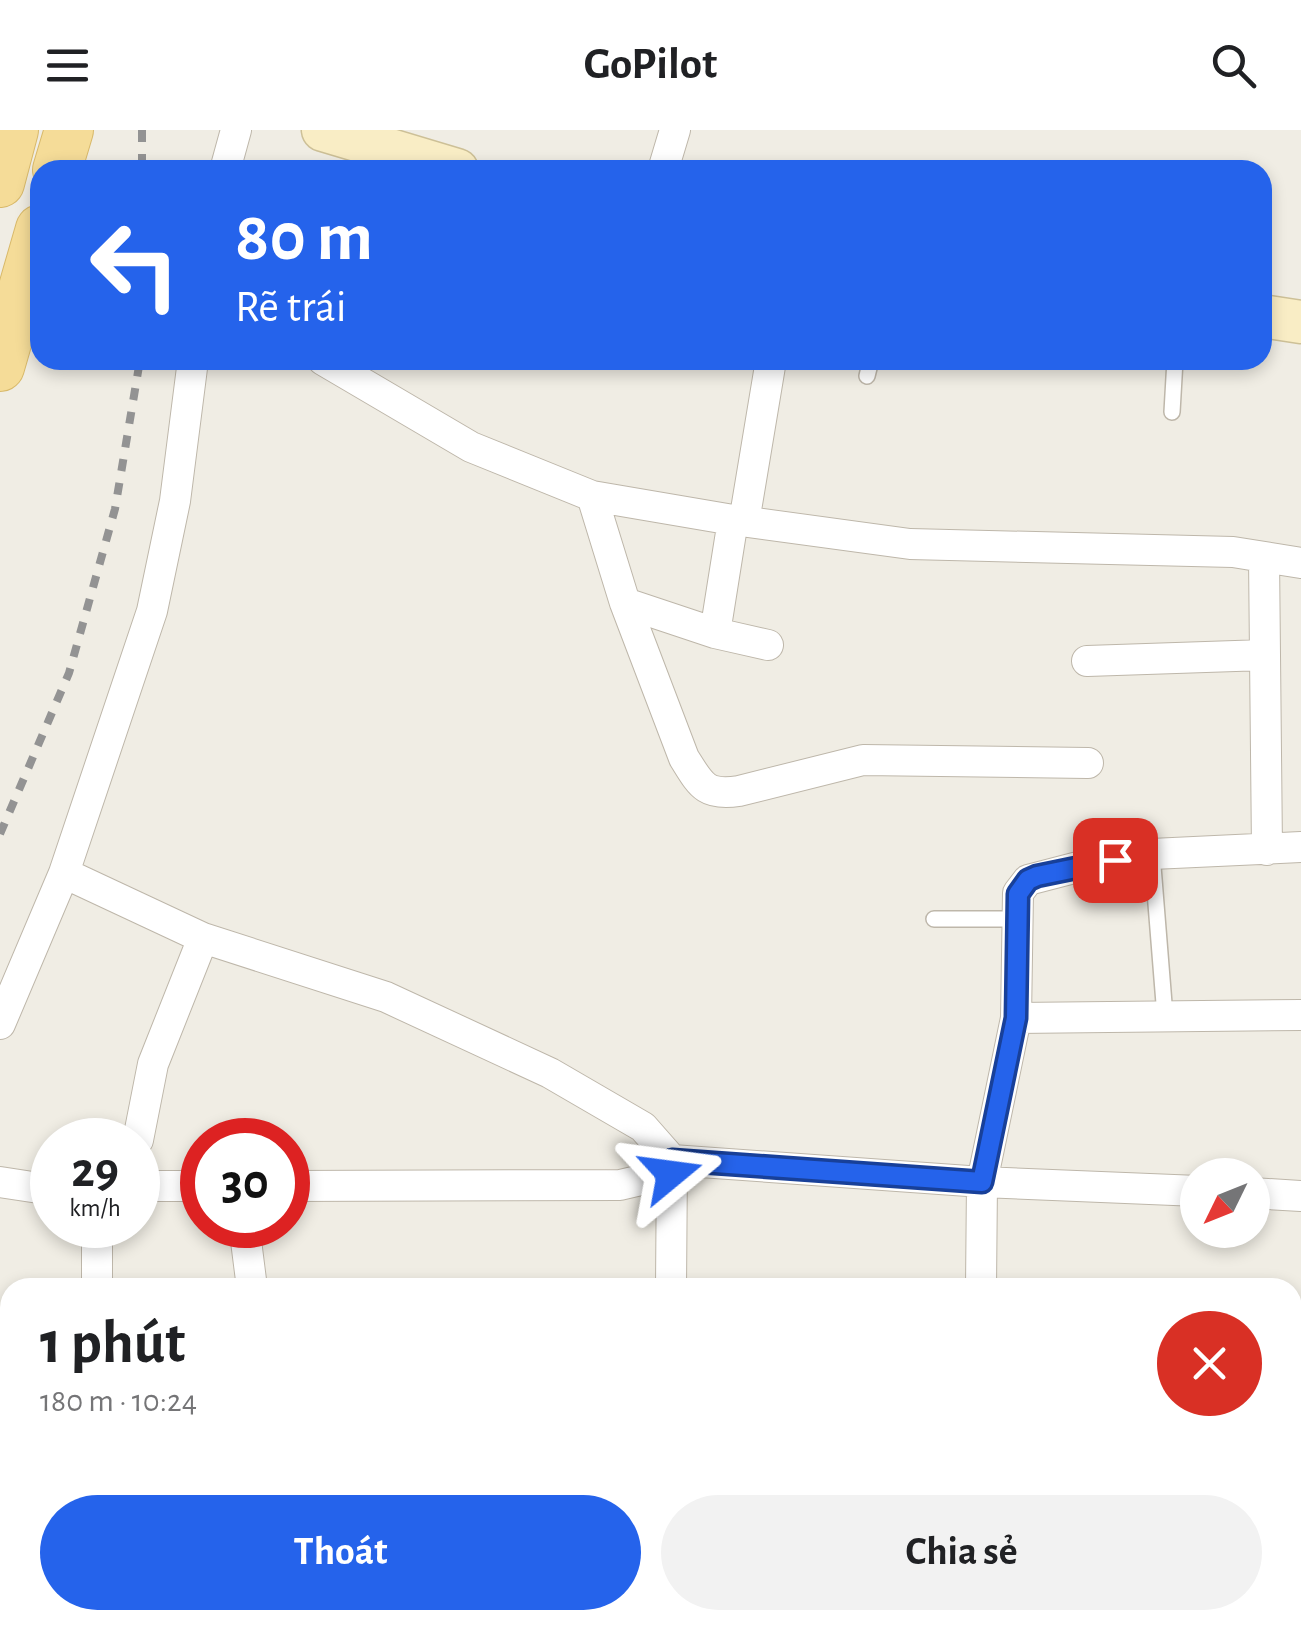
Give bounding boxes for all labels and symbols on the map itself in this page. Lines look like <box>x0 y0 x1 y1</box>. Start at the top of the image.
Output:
pin <box>1073 818 1158 903</box>
speed limit sign: 30 <box>180 1118 310 1248</box>
position arrow <box>619 1122 723 1226</box>
north arrow <box>1180 1158 1270 1248</box>

